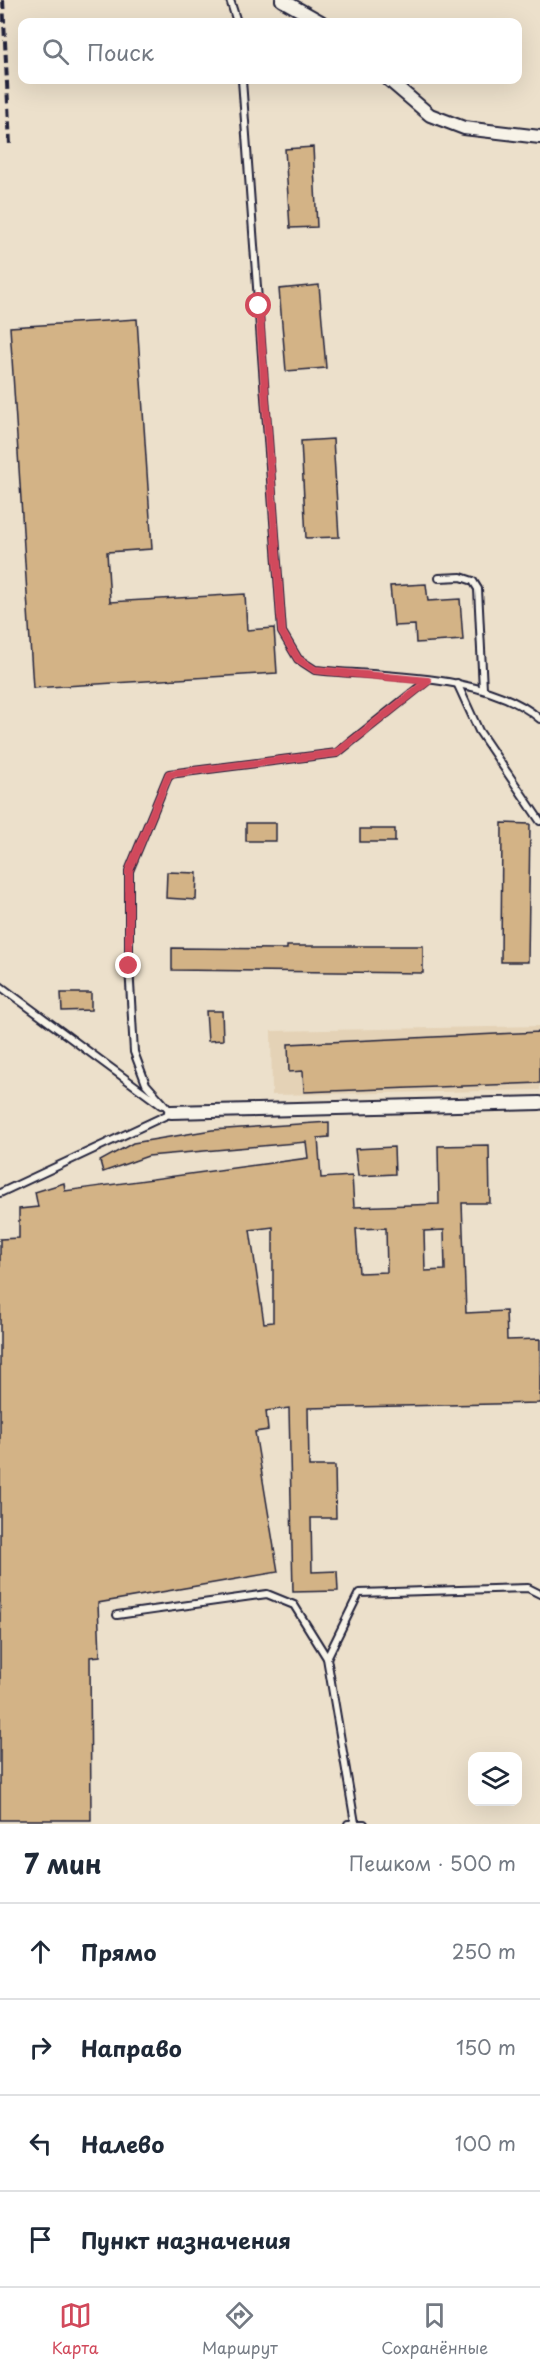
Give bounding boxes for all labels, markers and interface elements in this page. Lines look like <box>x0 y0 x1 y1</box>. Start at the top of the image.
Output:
search box <box>18 18 522 84</box>
icon: search <box>39 35 72 68</box>
text: Поиск <box>87 35 154 68</box>
route start <box>245 292 271 318</box>
route end <box>115 952 141 978</box>
map controls <box>468 1752 522 1806</box>
button: layers <box>468 1752 522 1806</box>
text: 7 мин <box>24 1844 102 1883</box>
text: Пешком · 500 m <box>349 1848 516 1878</box>
icon: ahead <box>24 1935 57 1968</box>
text: Прямо <box>81 1935 156 1968</box>
text: 250 m <box>452 1936 516 1966</box>
icon: right <box>24 2031 57 2064</box>
text: Направо <box>81 2031 182 2064</box>
text: 150 m <box>456 2032 516 2062</box>
icon: left <box>24 2127 57 2160</box>
text: Налево <box>81 2127 164 2160</box>
text: 100 m <box>455 2128 516 2158</box>
icon: arrive <box>24 2223 57 2256</box>
text: Пункт назначения <box>81 2223 291 2256</box>
tab: Карта <box>52 2299 99 2359</box>
tab: Маршрут <box>202 2299 278 2359</box>
tab: Сохранённые <box>381 2299 488 2359</box>

